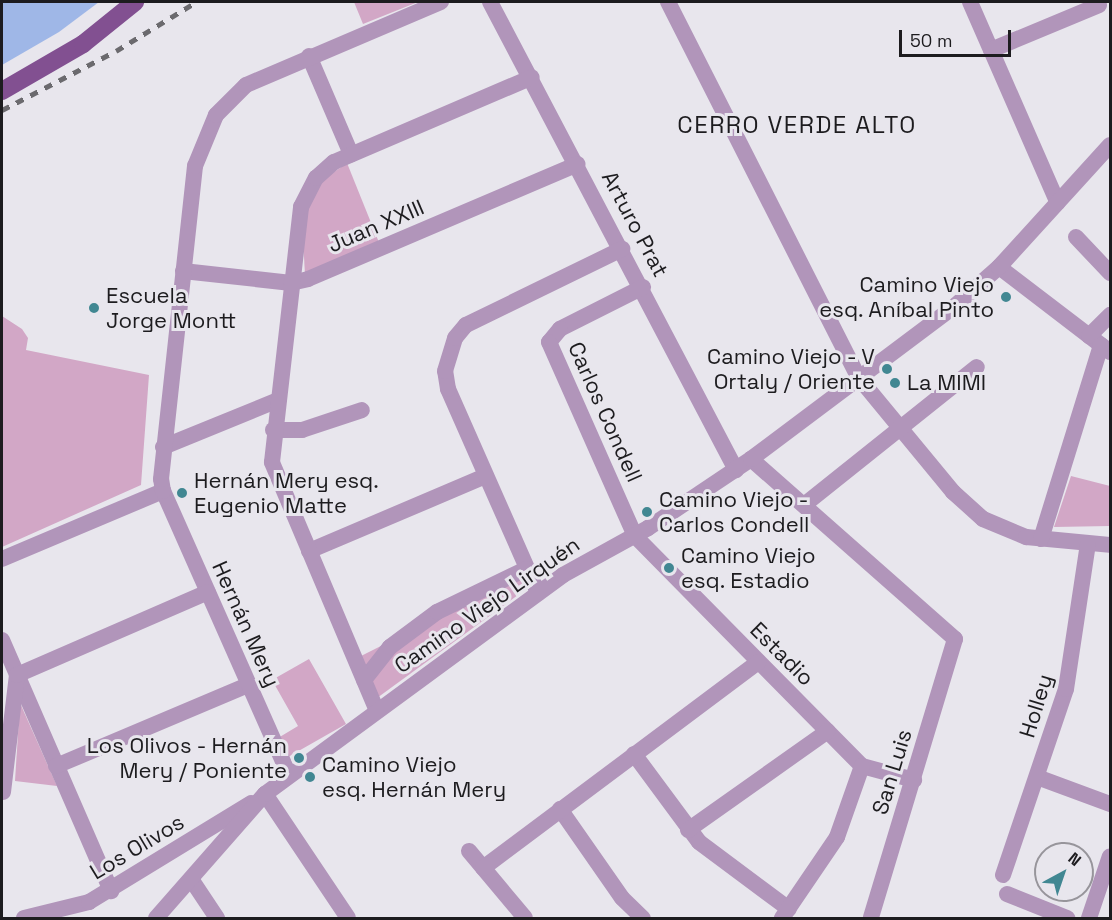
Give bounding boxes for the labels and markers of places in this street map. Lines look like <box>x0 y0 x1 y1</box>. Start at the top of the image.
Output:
place label: Camino Viejo esq. Aníbal Pinto <box>818 271 994 322</box>
place label: Escuela Jorge Montt <box>106 282 236 334</box>
marker: Camino Viejo esq. Aníbal Pinto <box>999 290 1013 304</box>
marker: Escuela Jorge Montt <box>87 301 101 315</box>
place label: Camino Viejo - V Ortaly / Oriente <box>705 343 875 394</box>
marker: Camino Viejo - V Ortaly / Oriente <box>880 362 894 376</box>
place label: La MIMI <box>907 370 986 396</box>
marker: La MIMI <box>888 376 902 390</box>
place label: Hernán Mery esq. Eugenio Matte <box>194 467 379 518</box>
marker: Hernán Mery esq. Eugenio Matte <box>175 486 189 500</box>
place label: Camino Viejo - Carlos Condell <box>659 486 810 538</box>
marker: Camino Viejo - Carlos Condell <box>640 505 654 519</box>
place label: Camino Viejo esq. Estadio <box>681 542 816 594</box>
marker: Camino Viejo esq. Estadio <box>662 561 676 575</box>
place label: Los Olivos - Hernán Mery / Poniente <box>85 732 287 784</box>
marker: Los Olivos - Hernán Mery / Poniente <box>292 751 306 765</box>
place label: Camino Viejo esq. Hernán Mery <box>322 751 507 802</box>
marker: Camino Viejo esq. Hernán Mery <box>303 770 317 784</box>

